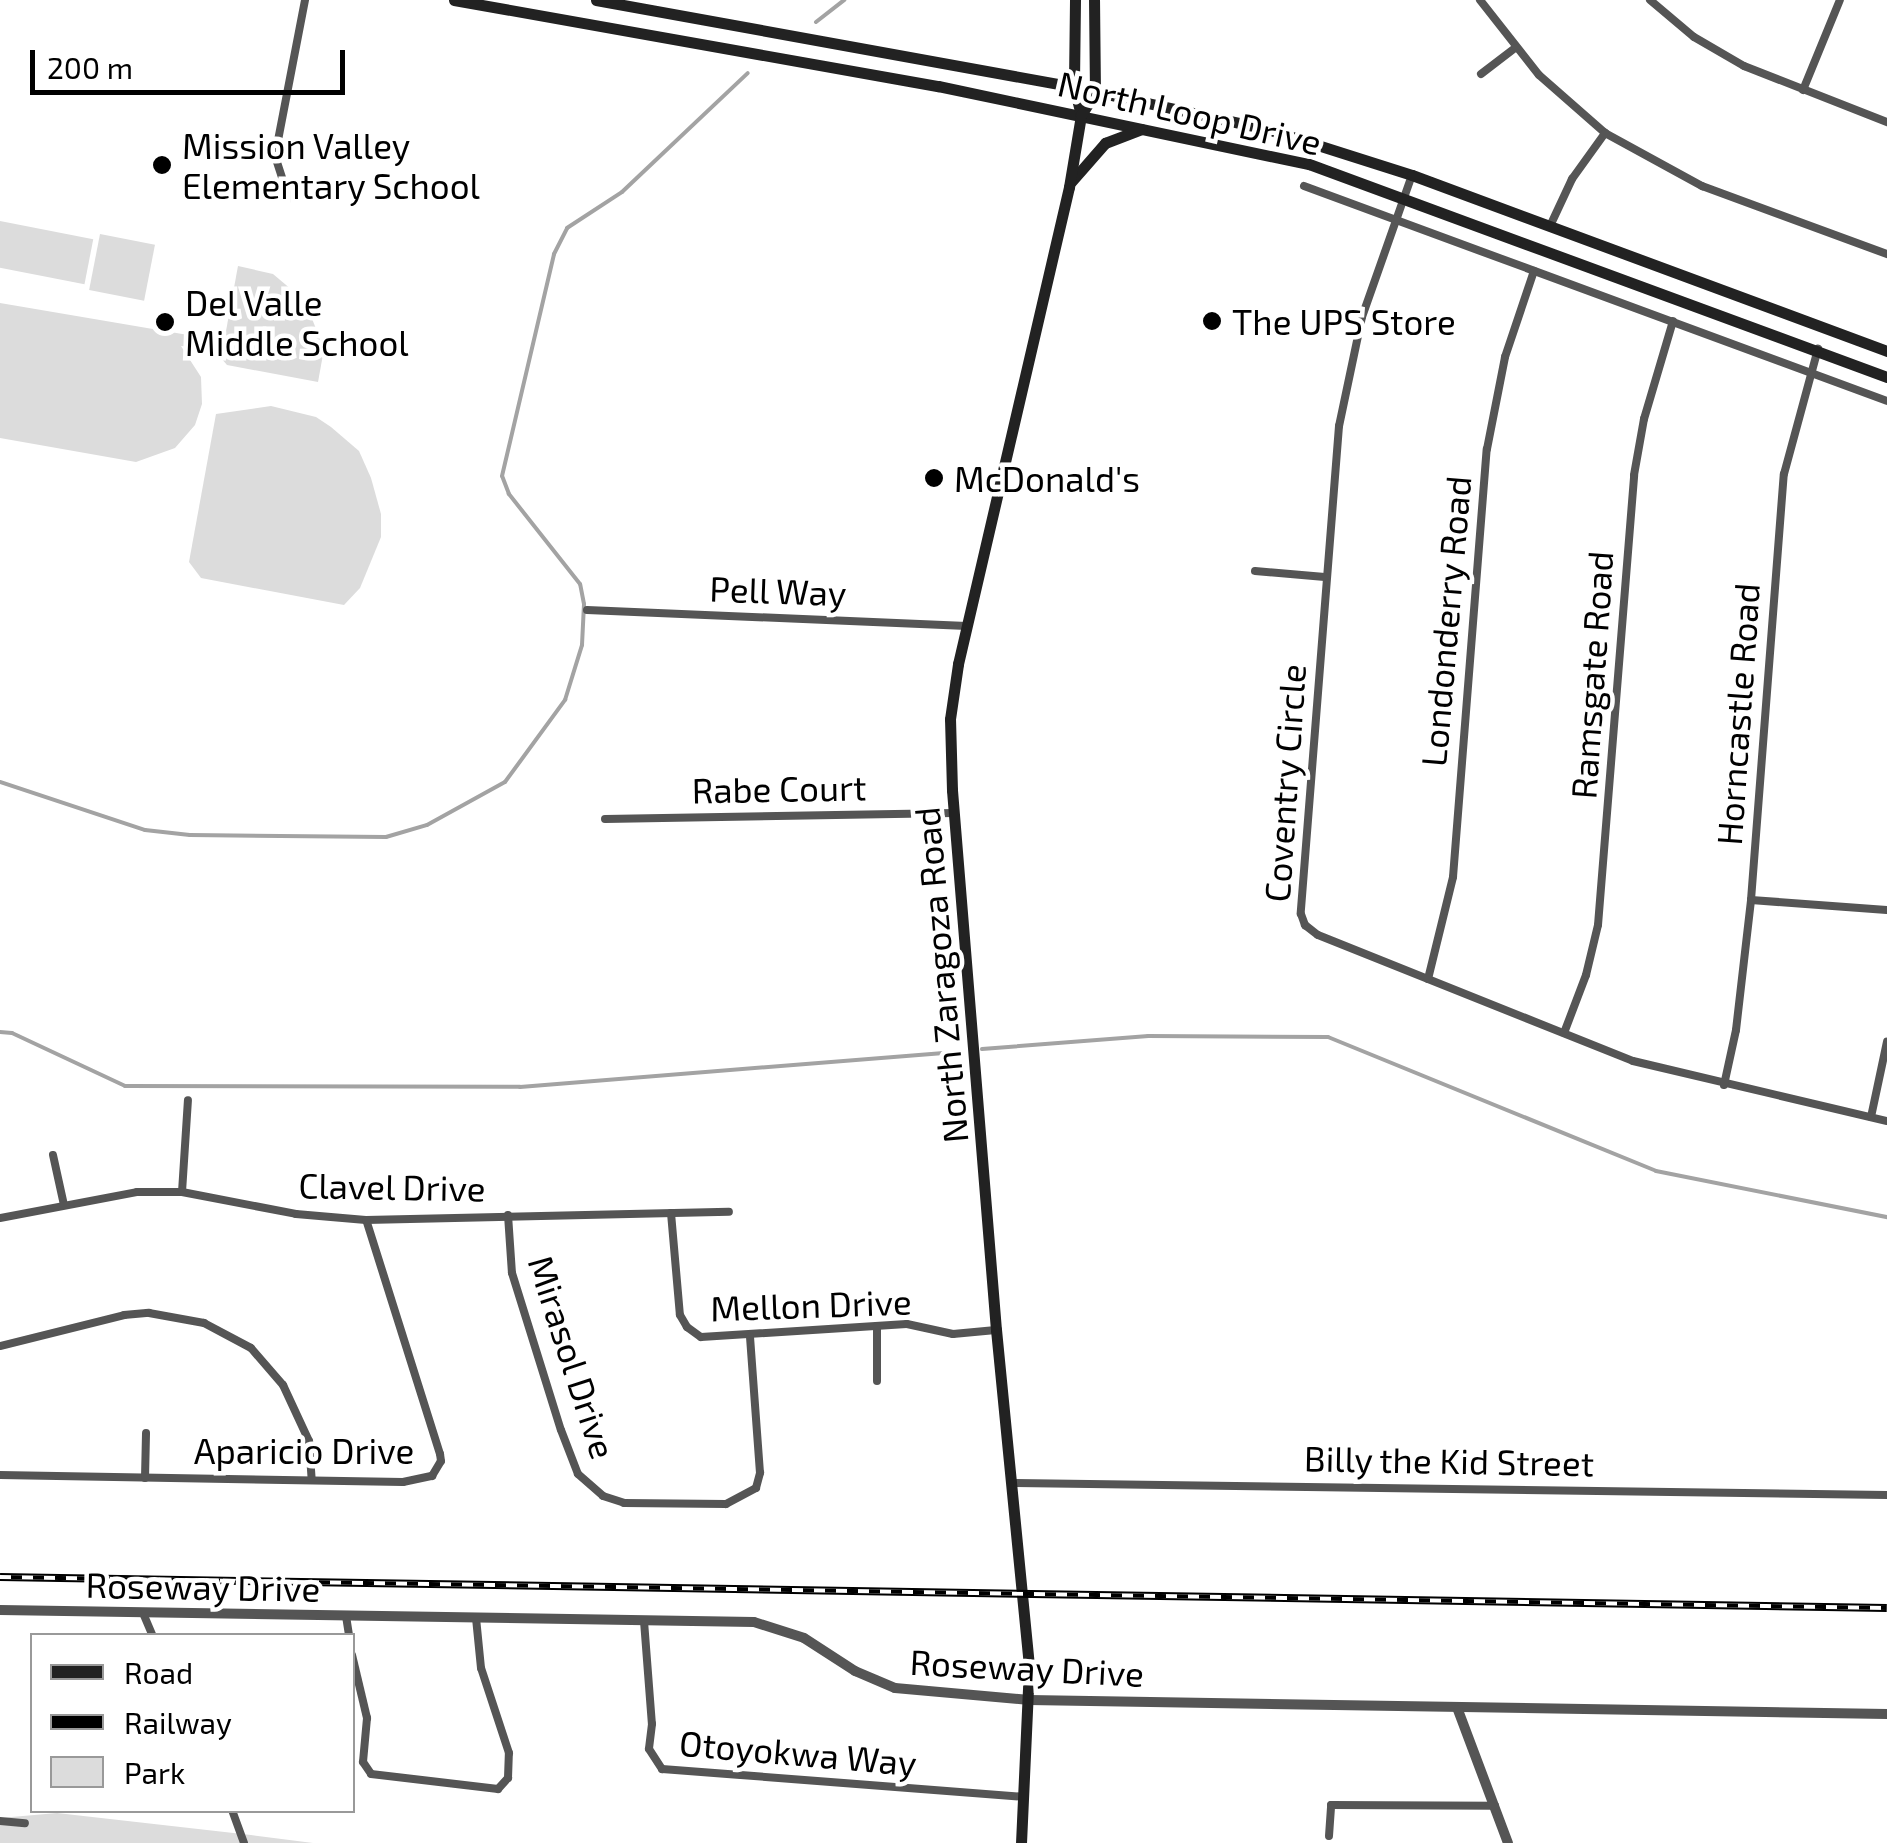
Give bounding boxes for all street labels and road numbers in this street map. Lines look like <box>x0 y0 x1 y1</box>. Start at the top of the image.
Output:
street label: North Loop Drive <box>1054 61 1326 163</box>
street label: Londonderry Road <box>1411 474 1479 768</box>
street label: Ramsgate Road <box>1561 550 1621 800</box>
street label: Pell Way <box>708 567 848 613</box>
street label: Horncastle Road <box>1707 582 1767 846</box>
street label: Coventry Circle <box>1255 662 1313 904</box>
street label: Rabe Court <box>691 765 867 811</box>
street label: North Zaragoza Road <box>904 805 976 1145</box>
street label: Clavel Drive <box>298 1163 486 1209</box>
street label: Mirasol Drive <box>520 1250 626 1464</box>
street label: Mellon Drive <box>710 1279 912 1329</box>
street label: Aparicio Drive <box>194 1429 414 1471</box>
street label: Billy the Kid Street <box>1303 1436 1595 1484</box>
street label: Roseway Drive <box>85 1563 321 1609</box>
street label: Roseway Drive <box>908 1640 1146 1694</box>
street label: Otoyokwa Way <box>677 1721 919 1783</box>

